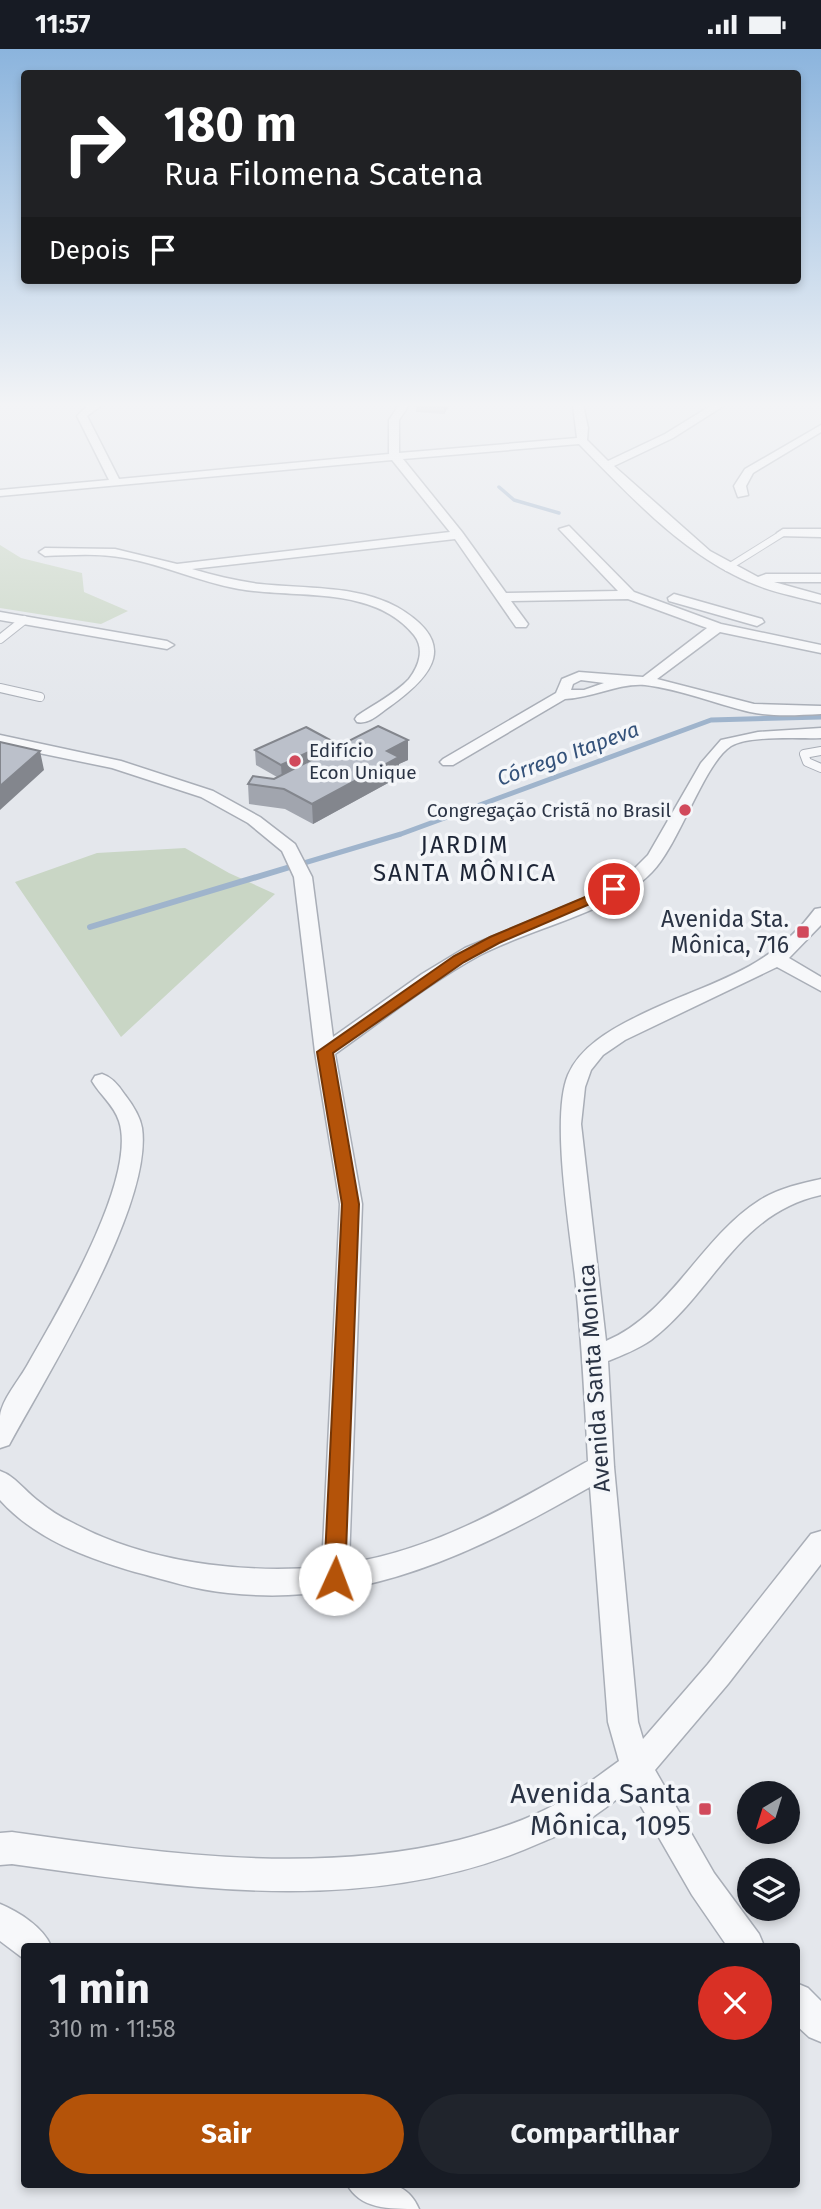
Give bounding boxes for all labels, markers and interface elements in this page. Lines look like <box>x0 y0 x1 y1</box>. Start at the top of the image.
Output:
text: 11:57 <box>35 9 90 40</box>
text: 180 m <box>164 95 297 154</box>
icon: right <box>49 98 140 189</box>
text: Rua Filomena Scatena <box>164 155 483 193</box>
icon: arrive <box>144 231 182 269</box>
text: Depois <box>49 235 130 266</box>
water label: Córrego Itapeva <box>493 716 643 792</box>
place label: Edifício Econ Unique <box>309 739 417 784</box>
marker: Edifício Econ Unique <box>287 753 303 769</box>
place label: Congregação Cristã no Brasil <box>427 799 671 822</box>
marker: Congregação Cristã no Brasil <box>677 802 693 818</box>
district label: JARDIM SANTA MÔNICA <box>373 831 557 887</box>
pin <box>584 859 644 919</box>
icon: arrive <box>595 870 633 908</box>
place label: Avenida Sta. Mônica, 716 <box>661 905 789 959</box>
marker: Avenida Sta. Mônica, 716 <box>795 924 811 940</box>
street label: Avenida Santa Monica <box>572 1263 616 1493</box>
position arrow <box>298 1542 372 1616</box>
place label: Avenida Santa Mônica, 1095 <box>510 1777 691 1842</box>
north arrow <box>737 1781 800 1845</box>
map controls <box>737 1781 800 1921</box>
marker: Avenida Santa Mônica, 1095 <box>697 1801 713 1817</box>
button: layers <box>737 1858 800 1921</box>
text: 1 min <box>49 1964 150 2014</box>
button: close <box>698 1966 772 2040</box>
text: 310 m · 11:58 <box>49 2015 176 2043</box>
button: Sair <box>49 2094 404 2174</box>
button: Compartilhar <box>418 2094 772 2174</box>

